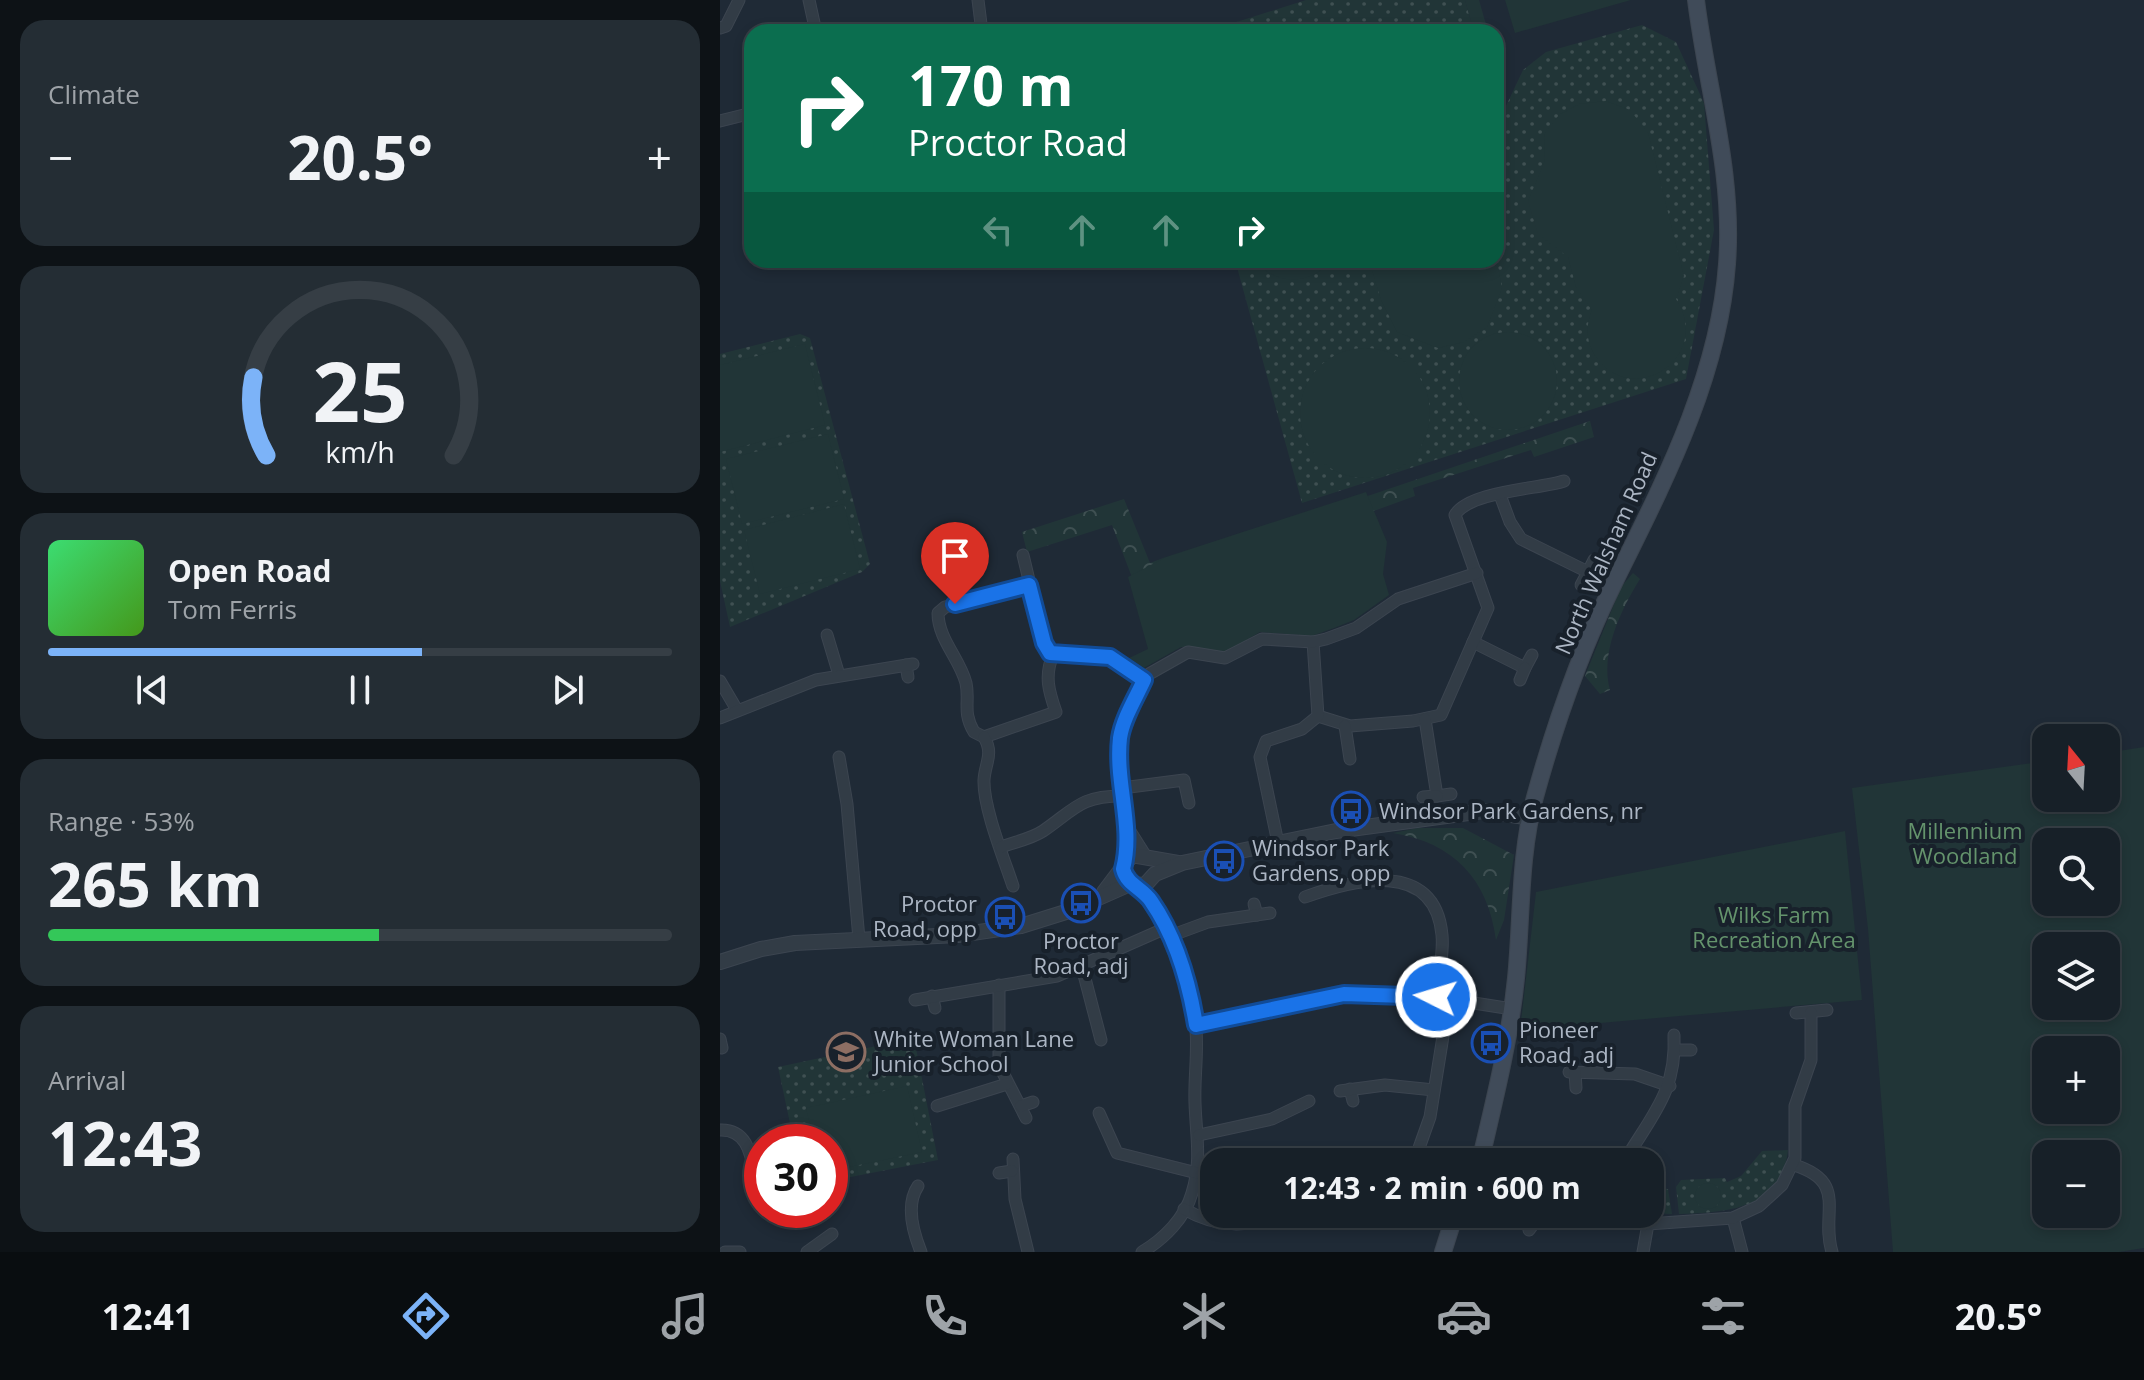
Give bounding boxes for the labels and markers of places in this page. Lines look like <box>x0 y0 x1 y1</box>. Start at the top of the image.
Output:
pin <box>921 522 989 604</box>
bus stop icon: Windsor Park Gardens, nr <box>1330 790 1372 832</box>
place label: Windsor Park Gardens, nr <box>1379 795 1643 825</box>
place label: Windsor Park Gardens, opp <box>1252 832 1391 887</box>
bus stop icon: Windsor Park Gardens, opp <box>1203 840 1245 882</box>
bus stop icon: Proctor Road, adj <box>1060 882 1102 924</box>
place label: Proctor Road, opp <box>873 888 977 943</box>
bus stop icon: Proctor Road, opp <box>984 896 1026 938</box>
place label: Proctor Road, adj <box>1033 925 1129 980</box>
place label: Pioneer Road, adj <box>1519 1014 1614 1069</box>
bus stop icon: Pioneer Road, adj <box>1470 1022 1512 1064</box>
place label: White Woman Lane Junior School <box>872 1023 1074 1078</box>
school or university icon: White Woman Lane Junior School <box>825 1031 867 1073</box>

